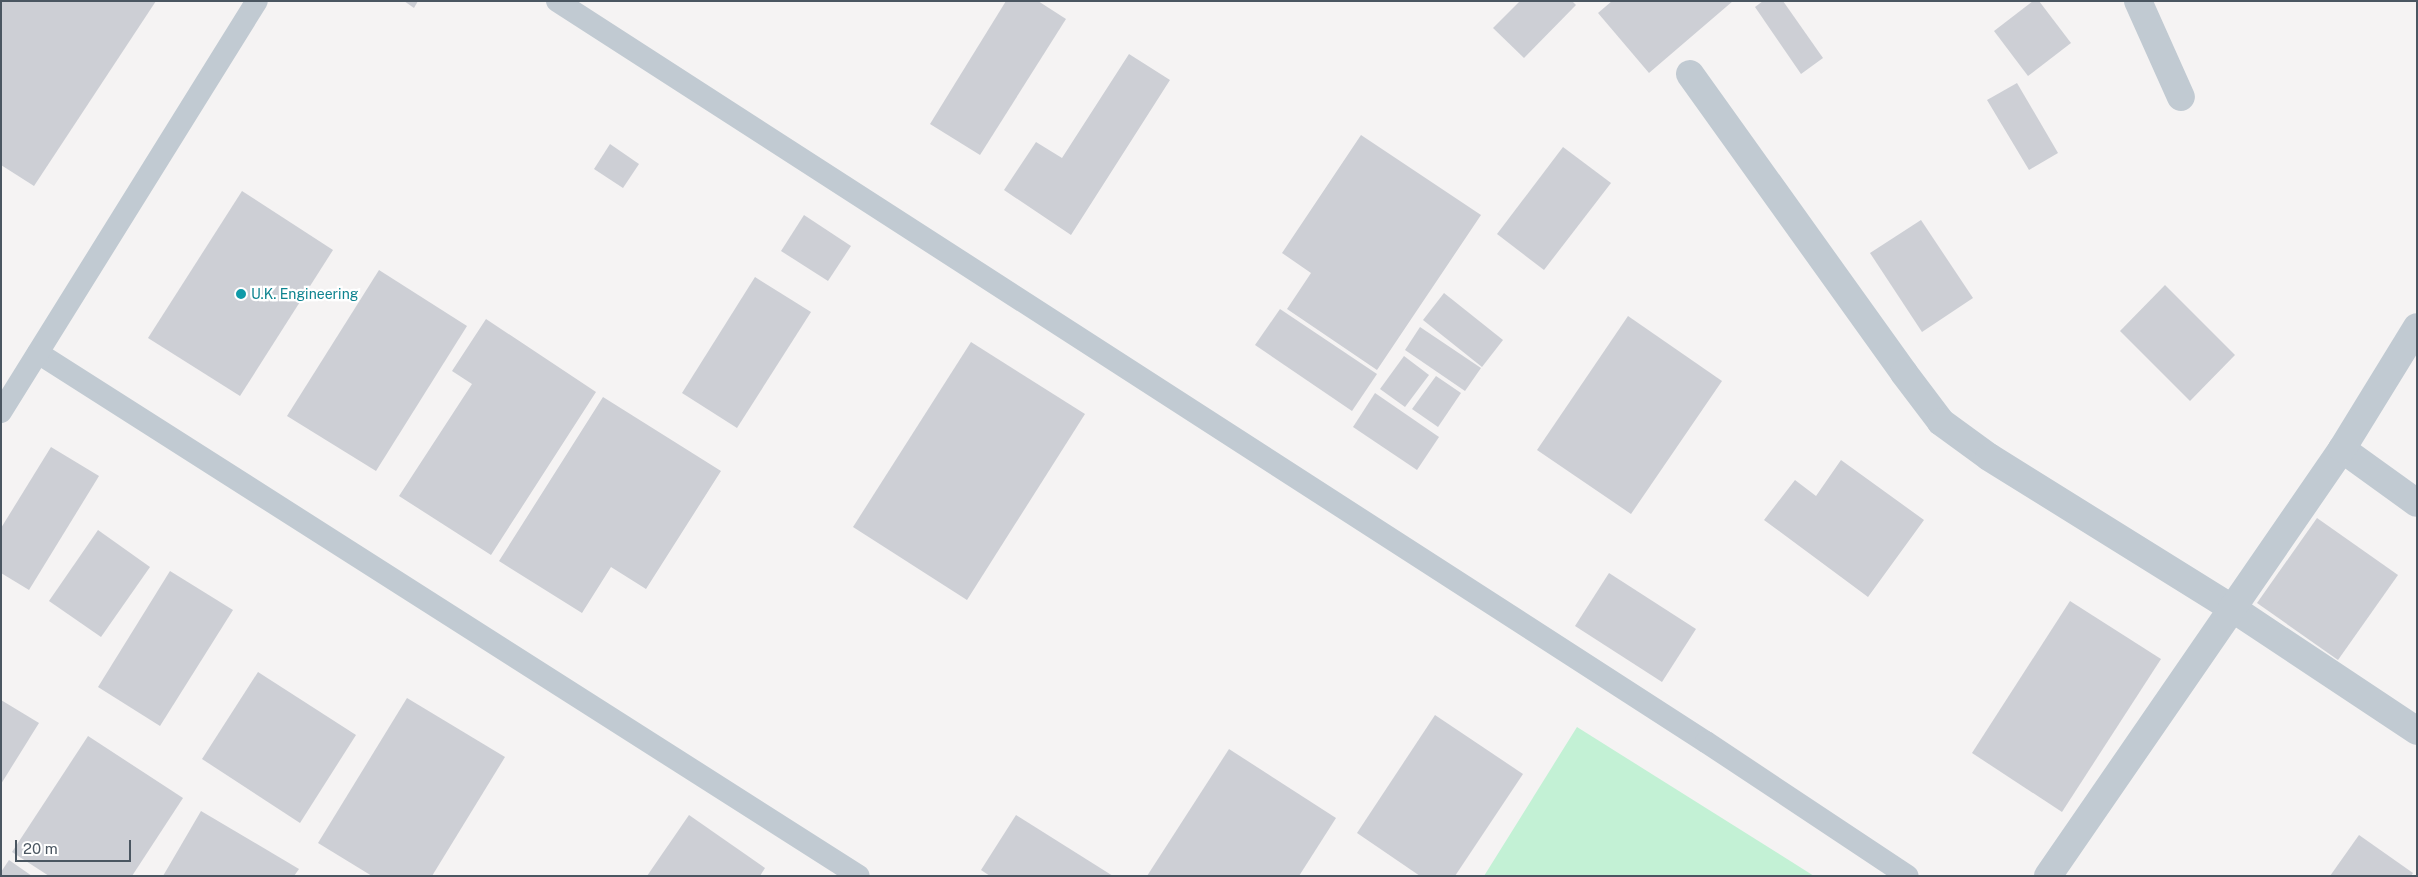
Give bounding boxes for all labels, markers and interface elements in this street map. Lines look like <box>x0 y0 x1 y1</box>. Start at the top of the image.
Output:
place label: U.K. Engineering <box>251 286 359 302</box>
marker: U.K. Engineering <box>235 288 247 300</box>
scale bar <box>18 830 134 862</box>
text: 20 m <box>23 840 58 857</box>

